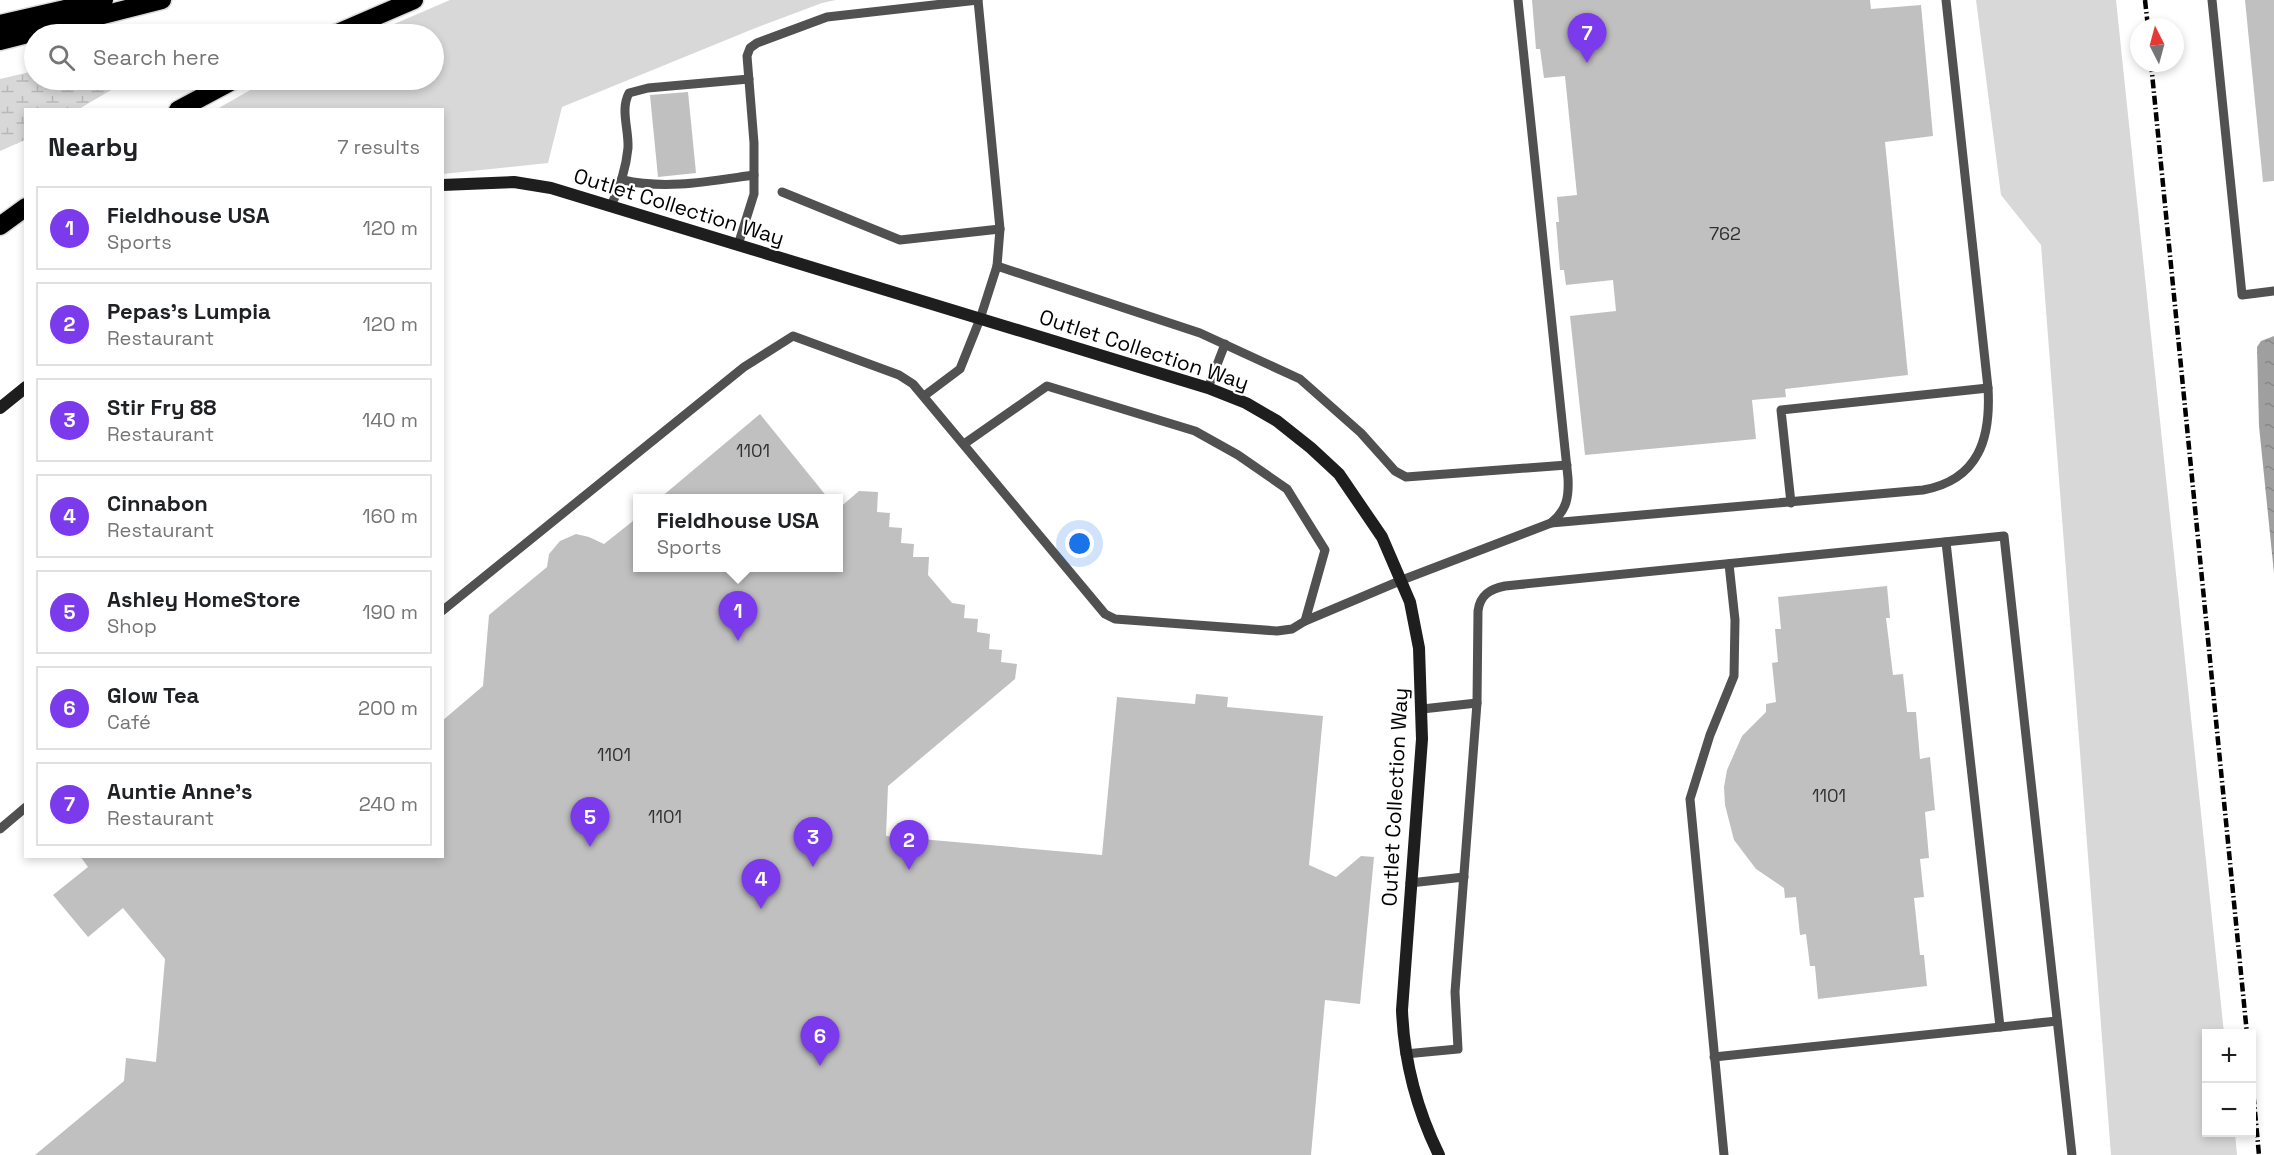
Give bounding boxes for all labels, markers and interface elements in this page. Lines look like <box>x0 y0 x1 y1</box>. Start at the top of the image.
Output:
pin: 7 <box>1568 14 1606 63</box>
north arrow <box>2130 18 2184 72</box>
search box <box>24 24 444 90</box>
icon: search <box>45 41 78 74</box>
text: Search here <box>93 43 220 71</box>
text: Nearby <box>48 130 138 164</box>
text: 7 results <box>337 134 420 160</box>
street label: Outlet Collection Way <box>571 162 788 251</box>
text: Fieldhouse USA <box>107 201 270 229</box>
text: 1 <box>65 215 74 241</box>
text: 120 m <box>362 215 418 241</box>
house number: 762 <box>1709 222 1741 245</box>
text: Sports <box>107 229 172 255</box>
text: Pepas's Lumpia <box>107 297 271 325</box>
street label: Outlet Collection Way <box>1036 303 1252 396</box>
text: 2 <box>64 311 75 337</box>
text: 120 m <box>362 311 418 337</box>
text: Restaurant <box>107 325 214 351</box>
text: Stir Fry 88 <box>107 393 217 421</box>
text: 3 <box>63 407 76 433</box>
text: 140 m <box>362 407 418 433</box>
text: Restaurant <box>107 421 214 447</box>
house number: 1101 <box>736 439 770 462</box>
text: Cinnabon <box>107 489 208 517</box>
popup <box>633 494 843 572</box>
text: 4 <box>63 503 76 529</box>
text: 160 m <box>362 503 418 529</box>
text: Fieldhouse USA <box>657 506 819 534</box>
text: Restaurant <box>107 517 214 543</box>
your location <box>1065 529 1094 558</box>
text: Sports <box>657 534 721 560</box>
text: Ashley HomeStore <box>107 585 301 613</box>
pin: 1 <box>718 592 758 641</box>
text: 5 <box>64 599 76 625</box>
text: 190 m <box>362 599 418 625</box>
text: Shop <box>107 613 157 639</box>
text: Glow Tea <box>107 681 199 709</box>
street label: Outlet Collection Way <box>1375 687 1414 907</box>
text: 6 <box>63 695 76 721</box>
text: 200 m <box>358 695 418 721</box>
text: Café <box>107 709 151 735</box>
house number: 1101 <box>597 743 631 766</box>
text: Auntie Anne's <box>107 777 253 805</box>
house number: 1101 <box>1812 784 1846 807</box>
text: 7 <box>64 791 75 817</box>
text: 240 m <box>359 791 418 817</box>
pin: 5 <box>570 798 610 847</box>
text: Restaurant <box>107 805 214 831</box>
house number: 1101 <box>648 805 682 828</box>
pin: 3 <box>794 818 832 867</box>
pin: 2 <box>890 820 928 870</box>
pin: 4 <box>742 860 780 909</box>
pin: 6 <box>800 1016 840 1066</box>
map controls <box>2202 1029 2256 1137</box>
button: + <box>2202 1029 2256 1083</box>
button: − <box>2202 1083 2256 1137</box>

